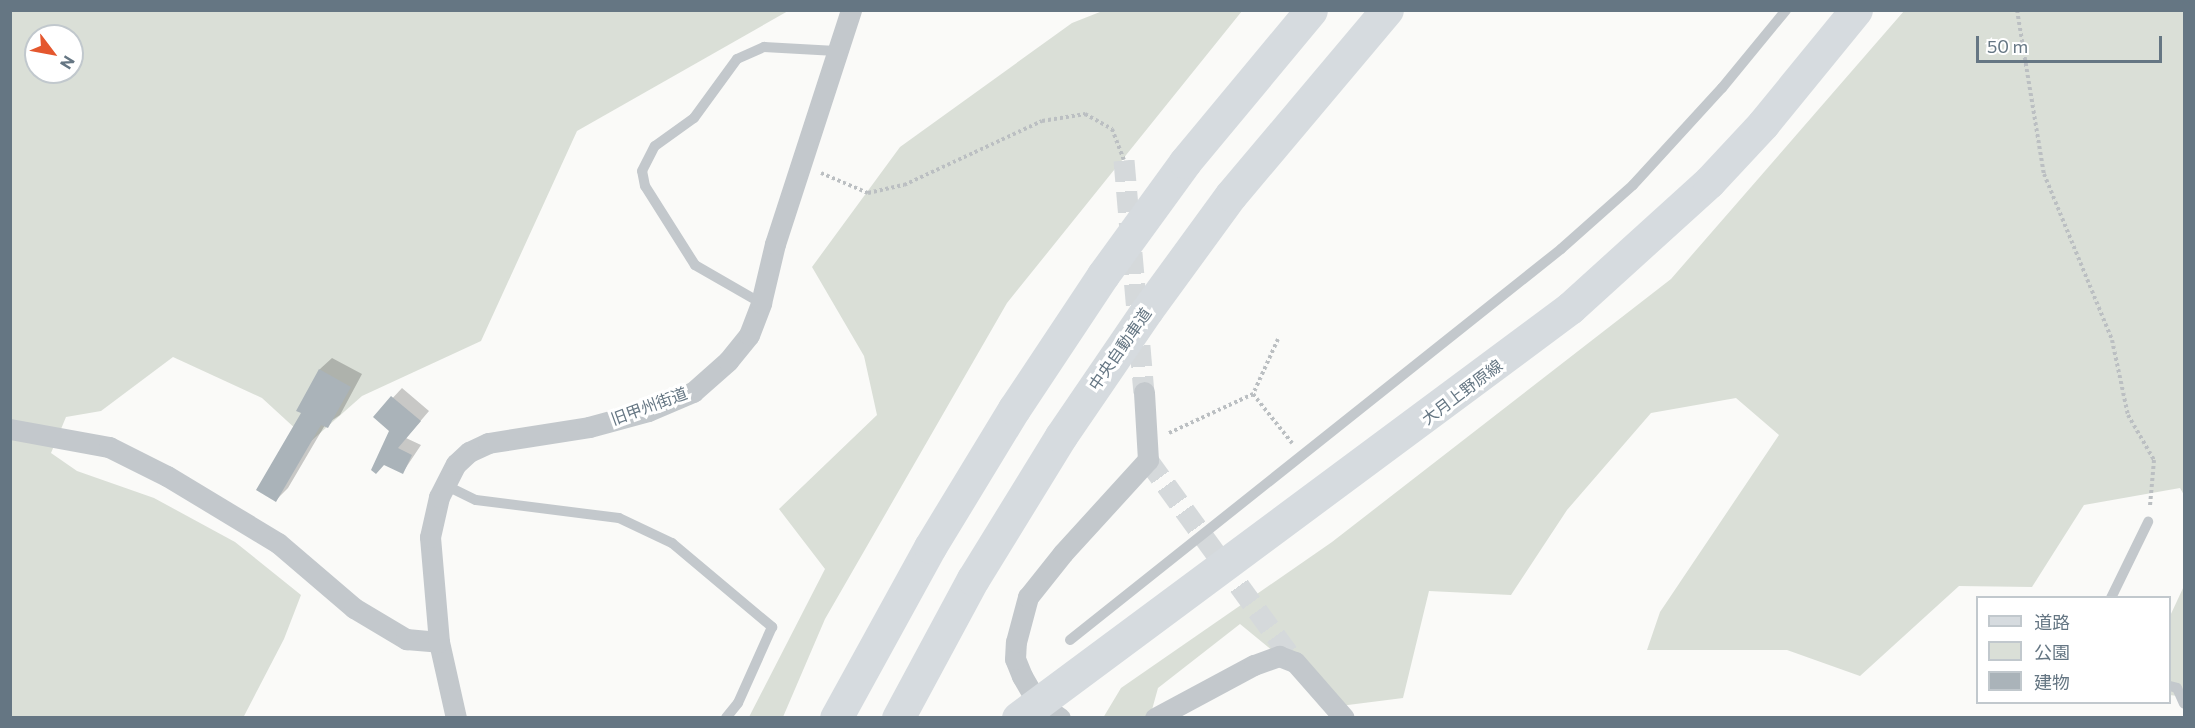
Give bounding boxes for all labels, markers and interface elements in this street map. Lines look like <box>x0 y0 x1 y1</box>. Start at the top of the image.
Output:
north arrow <box>24 24 84 84</box>
scale bar <box>1979 24 2165 62</box>
text: 50 m <box>1987 35 2028 57</box>
text: N <box>57 53 79 73</box>
street label: 中央自動車道 <box>1085 304 1155 394</box>
street label: 大月上野原線 <box>1418 355 1506 429</box>
street label: 旧甲州街道 <box>608 383 690 429</box>
legend <box>1976 596 2171 704</box>
text: 道路 <box>2034 611 2070 633</box>
text: 公園 <box>2034 641 2070 663</box>
text: 建物 <box>2034 671 2070 693</box>

